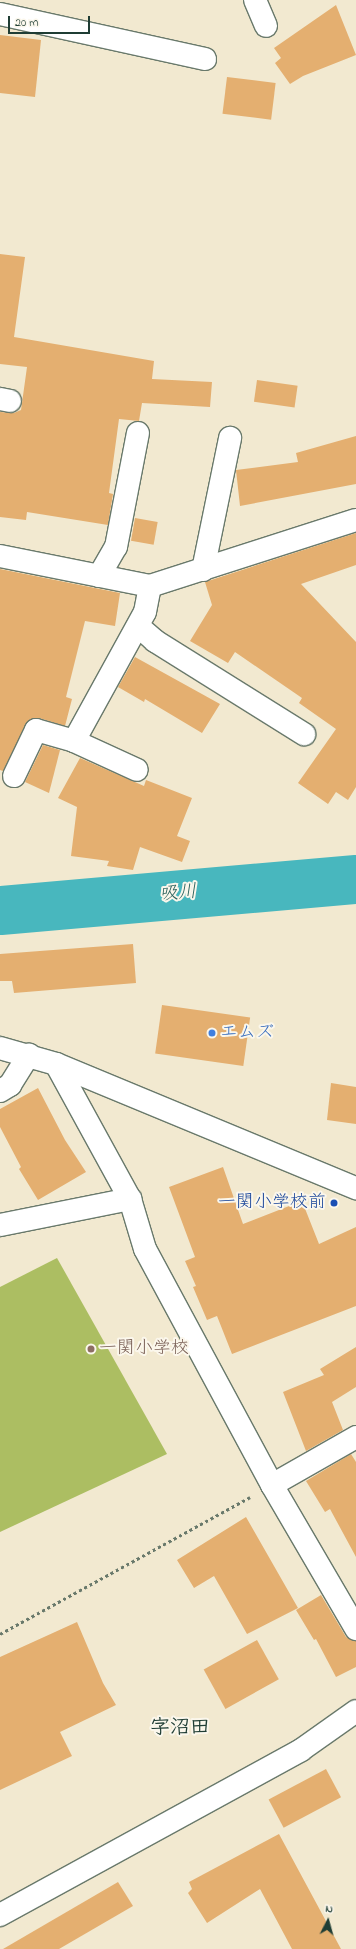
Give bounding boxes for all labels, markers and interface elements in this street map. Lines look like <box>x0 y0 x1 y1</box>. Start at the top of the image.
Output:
scale bar <box>10 8 92 34</box>
text: 20 m <box>15 14 38 32</box>
water label: 吸川 <box>158 881 198 907</box>
place label: エムズ <box>220 1022 274 1044</box>
marker: エムズ <box>207 1028 217 1038</box>
place label: 一関小学校前 <box>218 1192 326 1214</box>
marker: 一関小学校前 <box>329 1198 339 1208</box>
place label: 一関小学校 <box>99 1338 189 1360</box>
marker: 一関小学校 <box>86 1344 96 1354</box>
district label: 字沼田 <box>150 1716 210 1740</box>
north arrow <box>308 1901 348 1941</box>
text: N <box>325 1901 334 1917</box>

